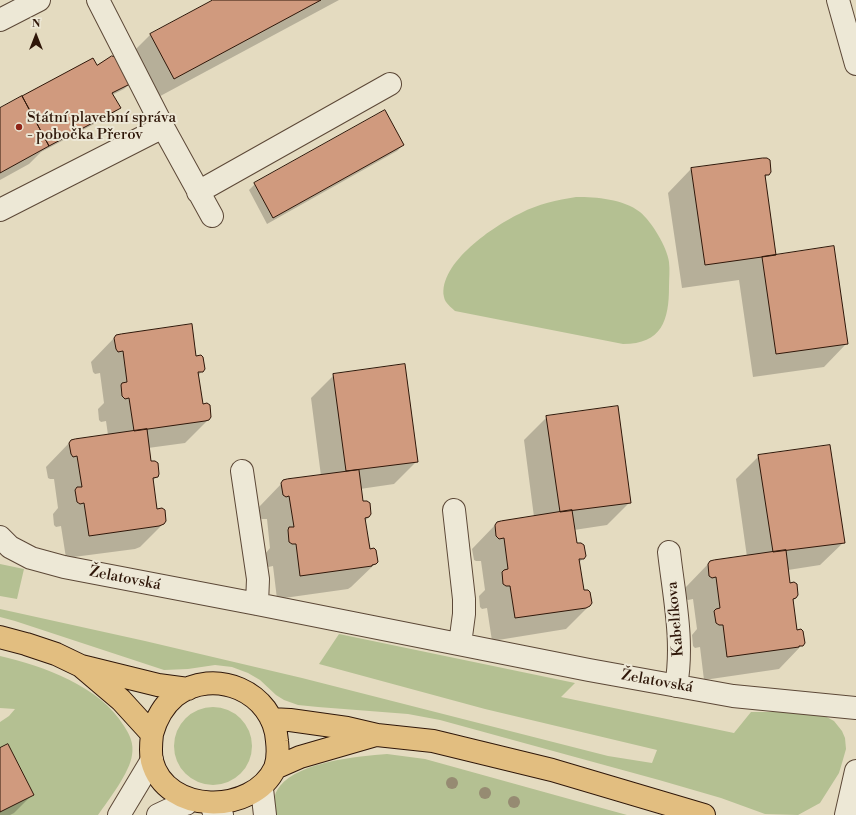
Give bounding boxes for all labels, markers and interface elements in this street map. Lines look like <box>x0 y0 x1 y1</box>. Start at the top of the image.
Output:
north arrow <box>16 16 56 56</box>
text: N <box>32 17 40 31</box>
place label: Státní plavební správa - pobočka Přerov <box>27 109 176 144</box>
marker: Státní plavební správa - pobočka Přerov <box>14 122 24 132</box>
street label: Želatovská <box>88 563 162 595</box>
street label: Kabelíkova <box>664 581 688 657</box>
street label: Želatovská <box>620 667 694 697</box>

